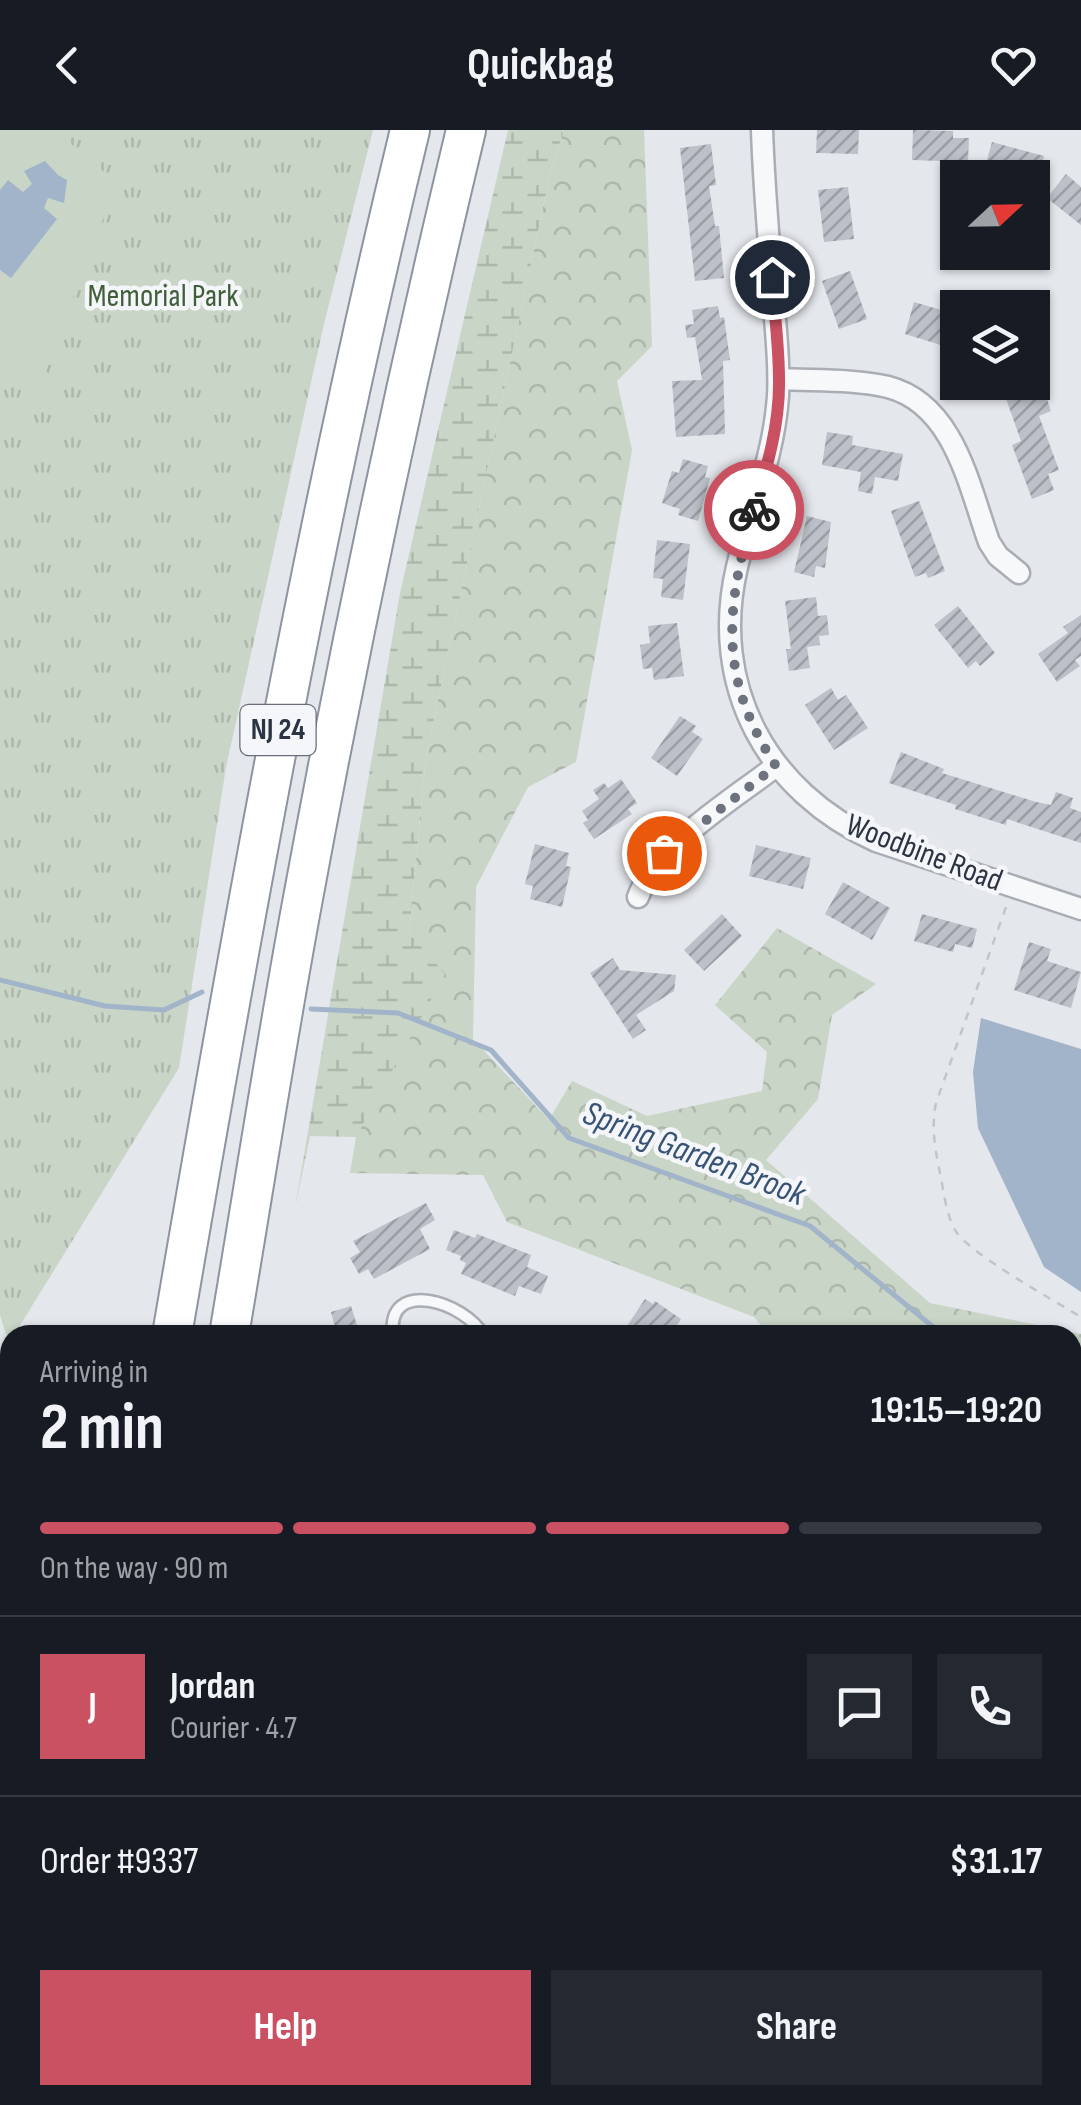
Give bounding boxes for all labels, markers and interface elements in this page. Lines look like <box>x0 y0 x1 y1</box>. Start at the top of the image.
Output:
icon: back <box>40 38 95 93</box>
text: Quickbag <box>467 38 614 93</box>
icon: heart <box>986 38 1041 93</box>
north arrow <box>940 160 1050 270</box>
map controls <box>940 160 1050 400</box>
pin <box>730 235 815 320</box>
icon: home <box>745 250 800 305</box>
park label: Memorial Park <box>87 277 239 316</box>
button: layers <box>940 290 1050 400</box>
courier <box>704 460 804 560</box>
icon: bike <box>727 483 782 538</box>
road number: NJ 24 <box>240 705 316 755</box>
street label: Woodbine Road <box>840 805 1008 901</box>
pin <box>622 811 707 896</box>
icon: bag <box>637 826 692 881</box>
water label: Spring Garden Brook <box>577 1092 812 1216</box>
text: Arriving in <box>40 1353 148 1392</box>
text: 19:15–19:20 <box>871 1388 1042 1433</box>
text: 2 min <box>40 1390 164 1468</box>
text: On the way · 90 m <box>40 1549 228 1588</box>
button: chat <box>807 1654 912 1759</box>
button: phone <box>937 1654 1042 1759</box>
text: Jordan <box>170 1664 255 1709</box>
text: J <box>88 1684 97 1729</box>
text: Courier · 4.7 <box>170 1709 297 1748</box>
text: Order #9337 <box>40 1839 198 1884</box>
text: $31.17 <box>950 1839 1042 1884</box>
button: Help <box>40 1970 531 2085</box>
button: Share <box>551 1970 1042 2085</box>

